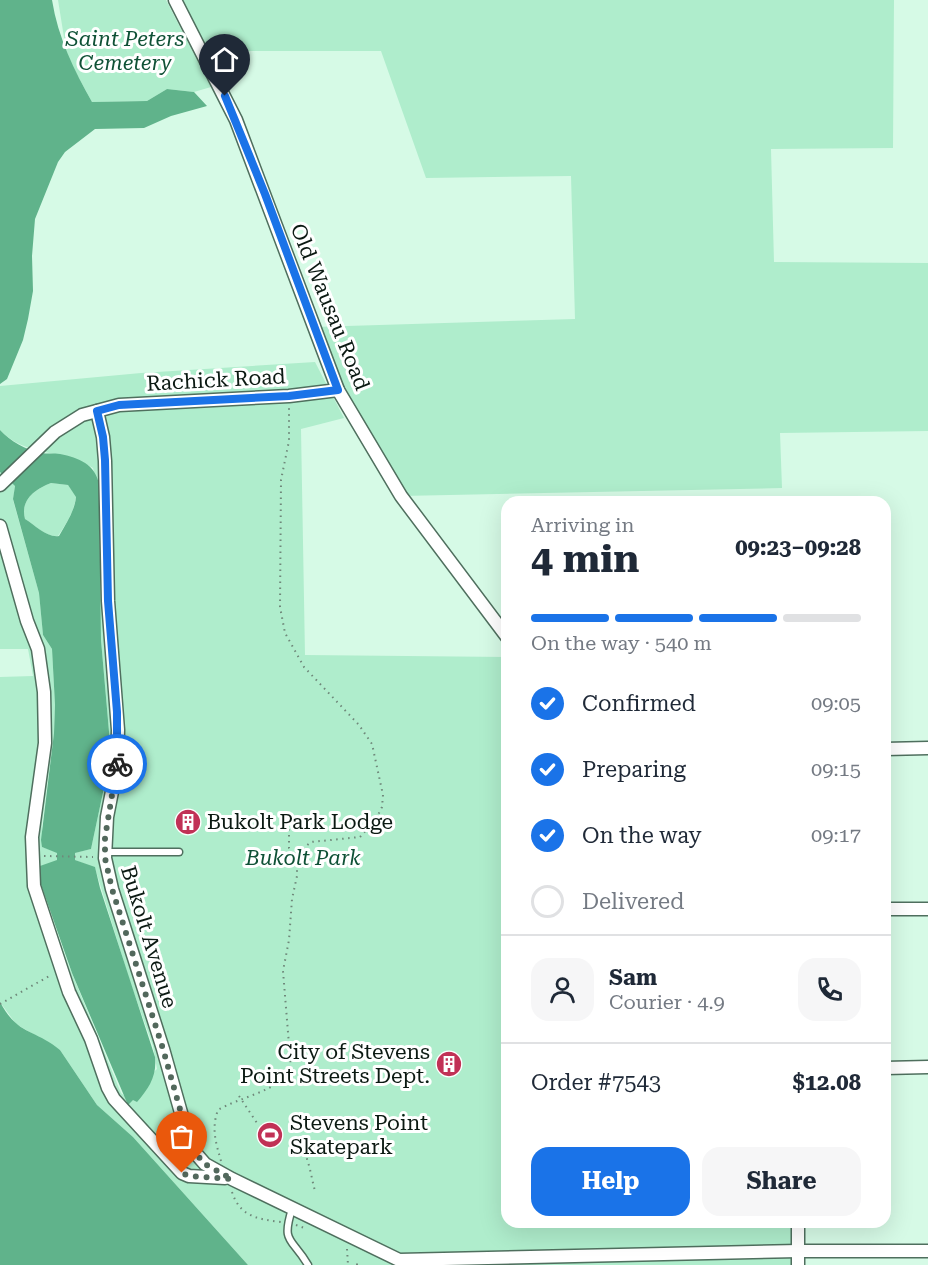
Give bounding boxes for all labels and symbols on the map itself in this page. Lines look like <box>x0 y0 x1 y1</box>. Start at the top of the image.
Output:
park label: Saint Peters Cemetery <box>65 27 185 75</box>
pin <box>199 34 250 96</box>
street label: Old Wausau Road <box>286 220 375 394</box>
street label: Rachick Road <box>146 364 287 396</box>
courier <box>87 734 147 794</box>
building icon: Bukolt Park Lodge <box>173 807 203 837</box>
place label: Bukolt Park Lodge <box>207 810 393 834</box>
park label: Bukolt Park <box>244 846 361 870</box>
street label: Bukolt Avenue <box>116 863 182 1011</box>
place label: City of Stevens Point Streets Dept. <box>240 1040 430 1088</box>
building icon: City of Stevens Point Streets Dept. <box>434 1049 464 1079</box>
pin <box>156 1111 207 1173</box>
place label: Stevens Point Skatepark <box>290 1111 428 1159</box>
sports icon: Stevens Point Skatepark <box>255 1120 285 1150</box>

